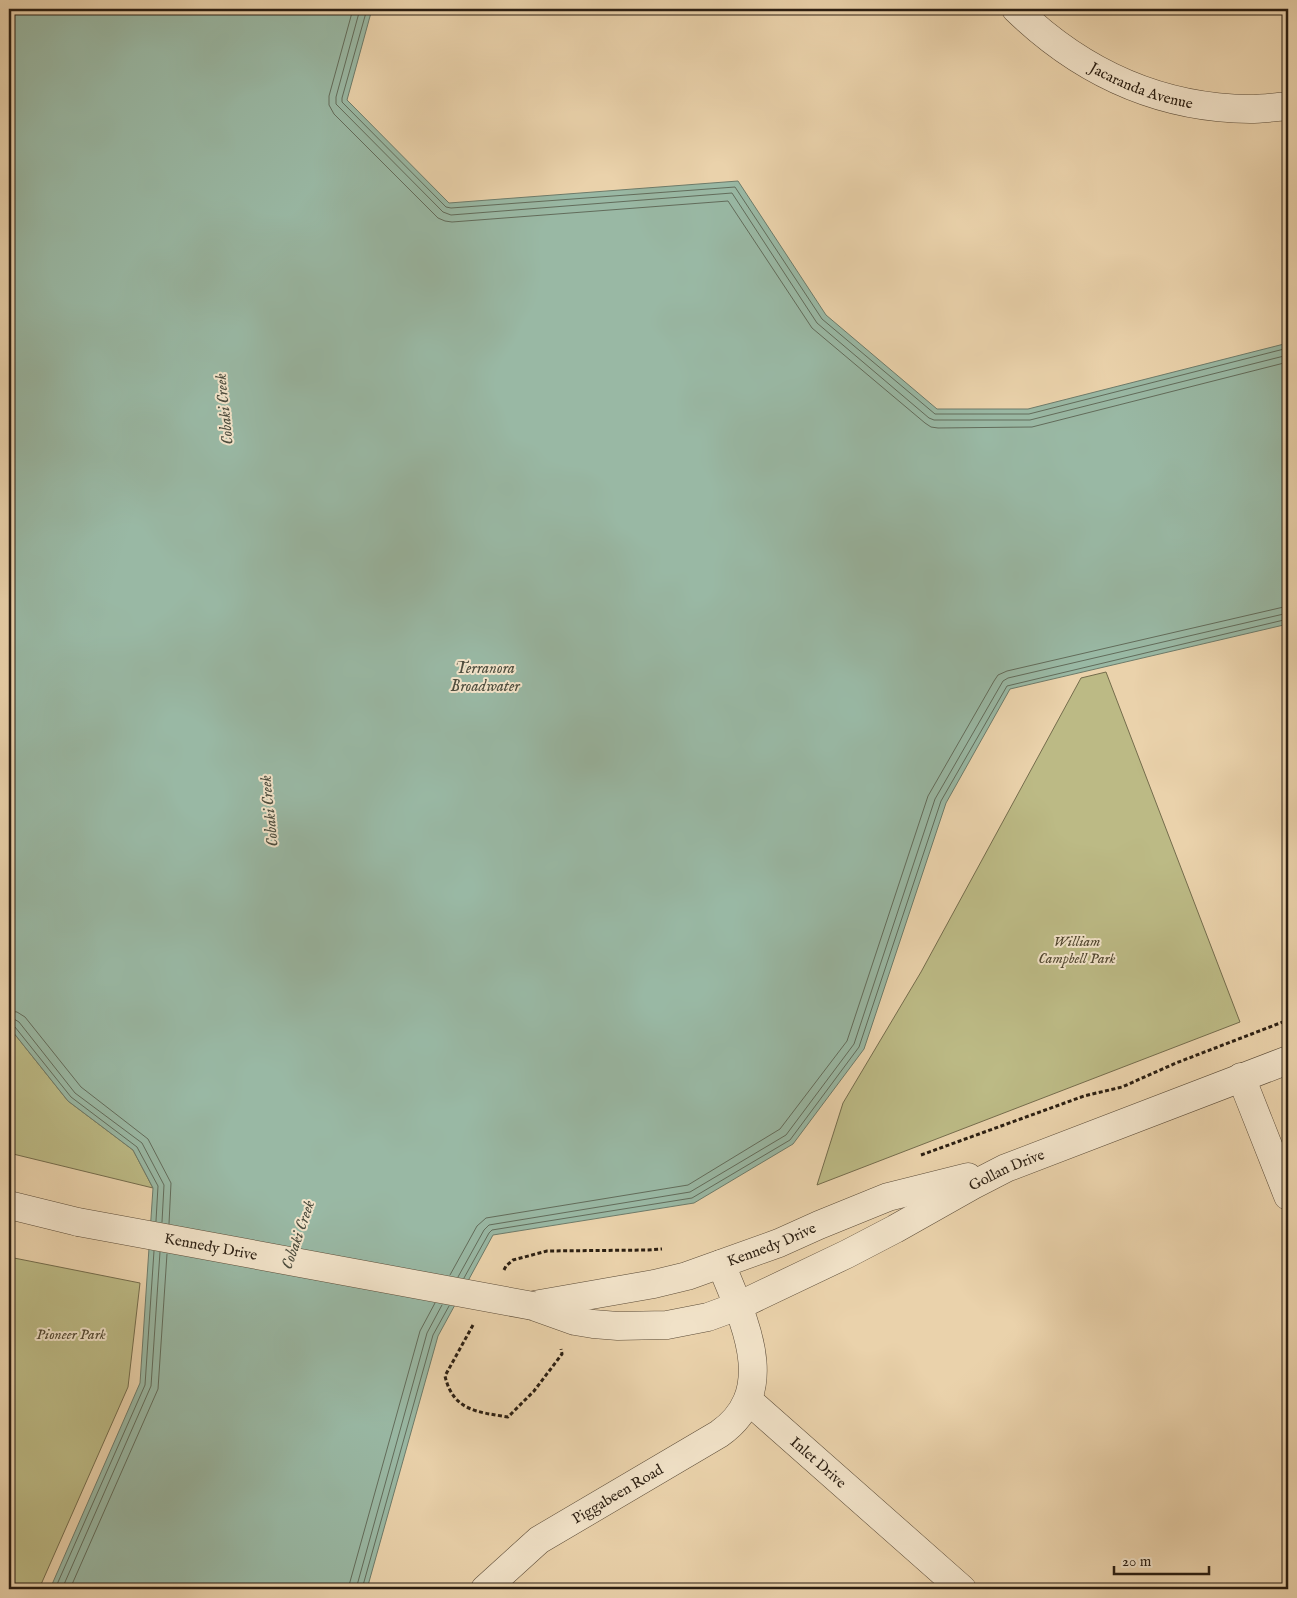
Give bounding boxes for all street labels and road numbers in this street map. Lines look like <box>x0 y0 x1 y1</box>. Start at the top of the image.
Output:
street label: Jacaranda Avenue <box>1085 57 1195 113</box>
street label: Gollan Drive <box>965 1145 1047 1195</box>
street label: Kennedy Drive <box>724 1218 819 1270</box>
street label: Kennedy Drive <box>163 1229 259 1264</box>
street label: Inlet Drive <box>786 1432 851 1492</box>
street label: Piggabeen Road <box>569 1459 667 1528</box>

